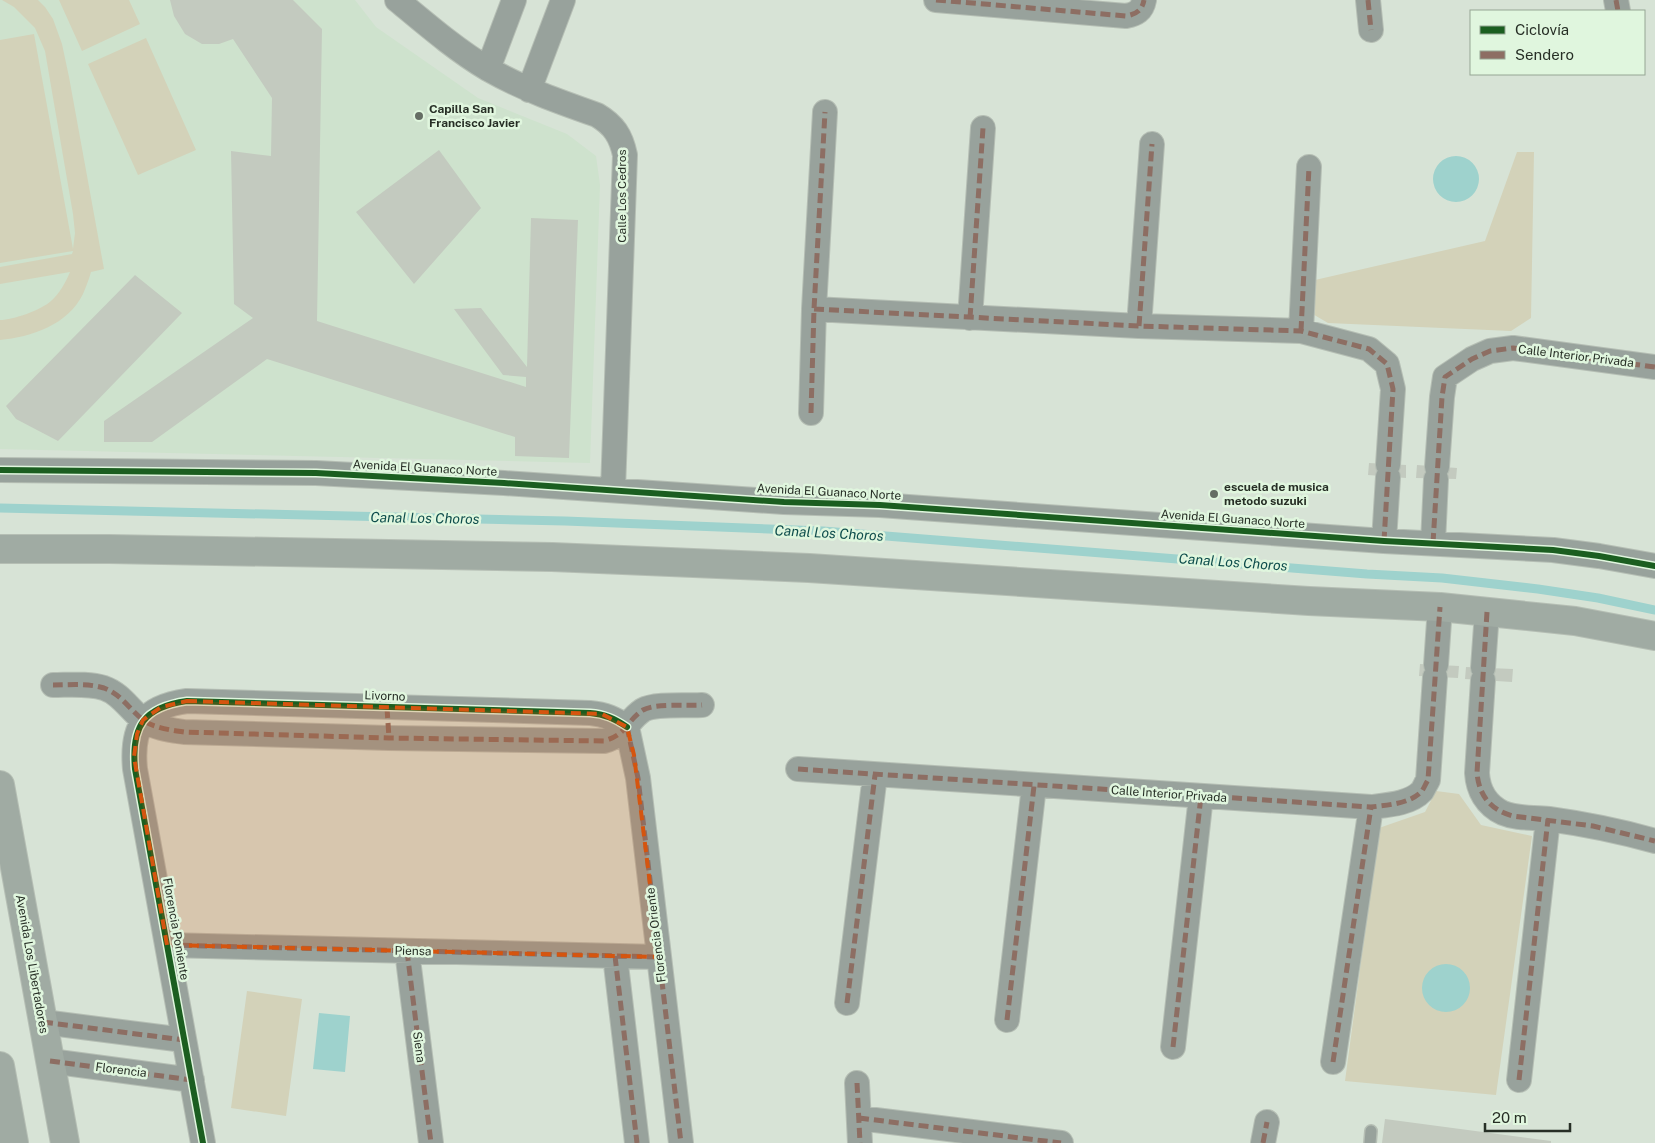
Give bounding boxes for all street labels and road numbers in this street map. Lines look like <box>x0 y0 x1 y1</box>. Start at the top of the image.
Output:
street label: Calle Los Cedros <box>615 149 629 243</box>
street label: Calle Interior Privada <box>1517 342 1635 370</box>
street label: Avenida El Guanaco Norte <box>352 457 498 479</box>
street label: Avenida El Guanaco Norte <box>756 481 902 503</box>
street label: Avenida El Guanaco Norte <box>1160 507 1306 531</box>
street label: Livorno <box>364 688 406 704</box>
street label: Calle Interior Privada <box>1110 783 1228 805</box>
street label: Florencia Poniente <box>160 877 192 981</box>
street label: Florencia Oriente <box>643 886 669 983</box>
street label: Avenida Los Libertadores <box>13 894 51 1034</box>
street label: Piensa <box>394 944 432 958</box>
street label: Siena <box>410 1031 428 1063</box>
street label: Florencia <box>95 1060 147 1080</box>

